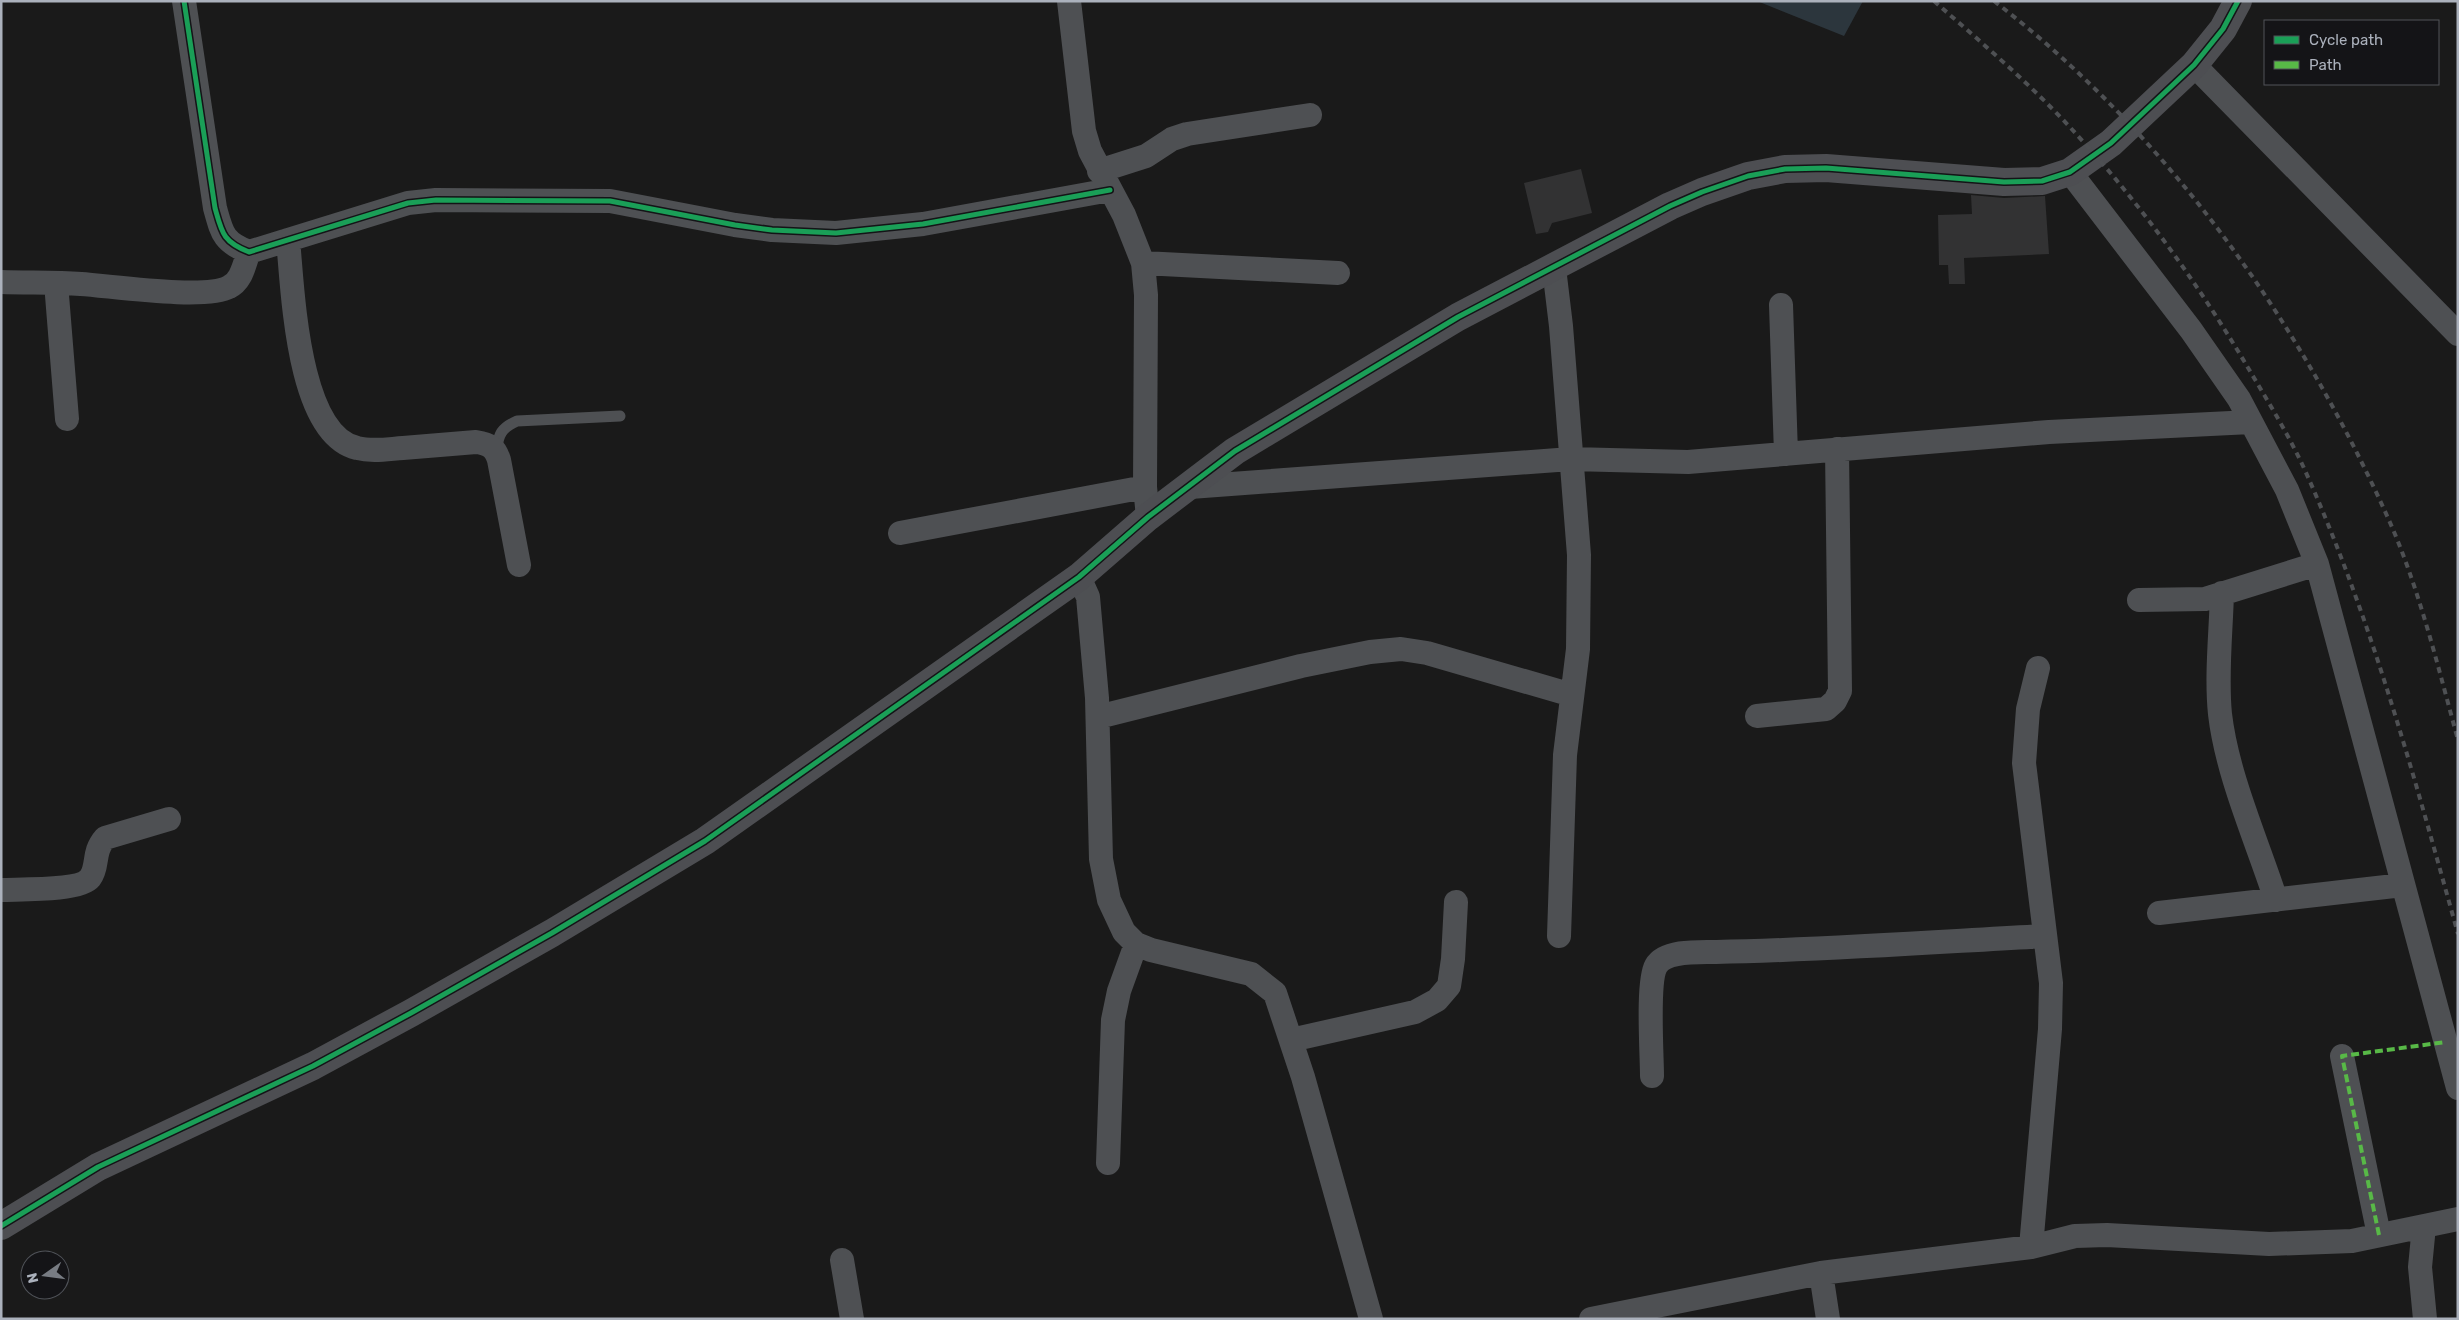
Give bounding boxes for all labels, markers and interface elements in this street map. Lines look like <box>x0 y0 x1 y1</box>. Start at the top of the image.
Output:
legend <box>2264 20 2439 85</box>
text: Cycle path <box>2309 31 2383 49</box>
text: Path <box>2309 56 2342 74</box>
north arrow <box>20 1250 70 1300</box>
text: N <box>23 1271 42 1285</box>

